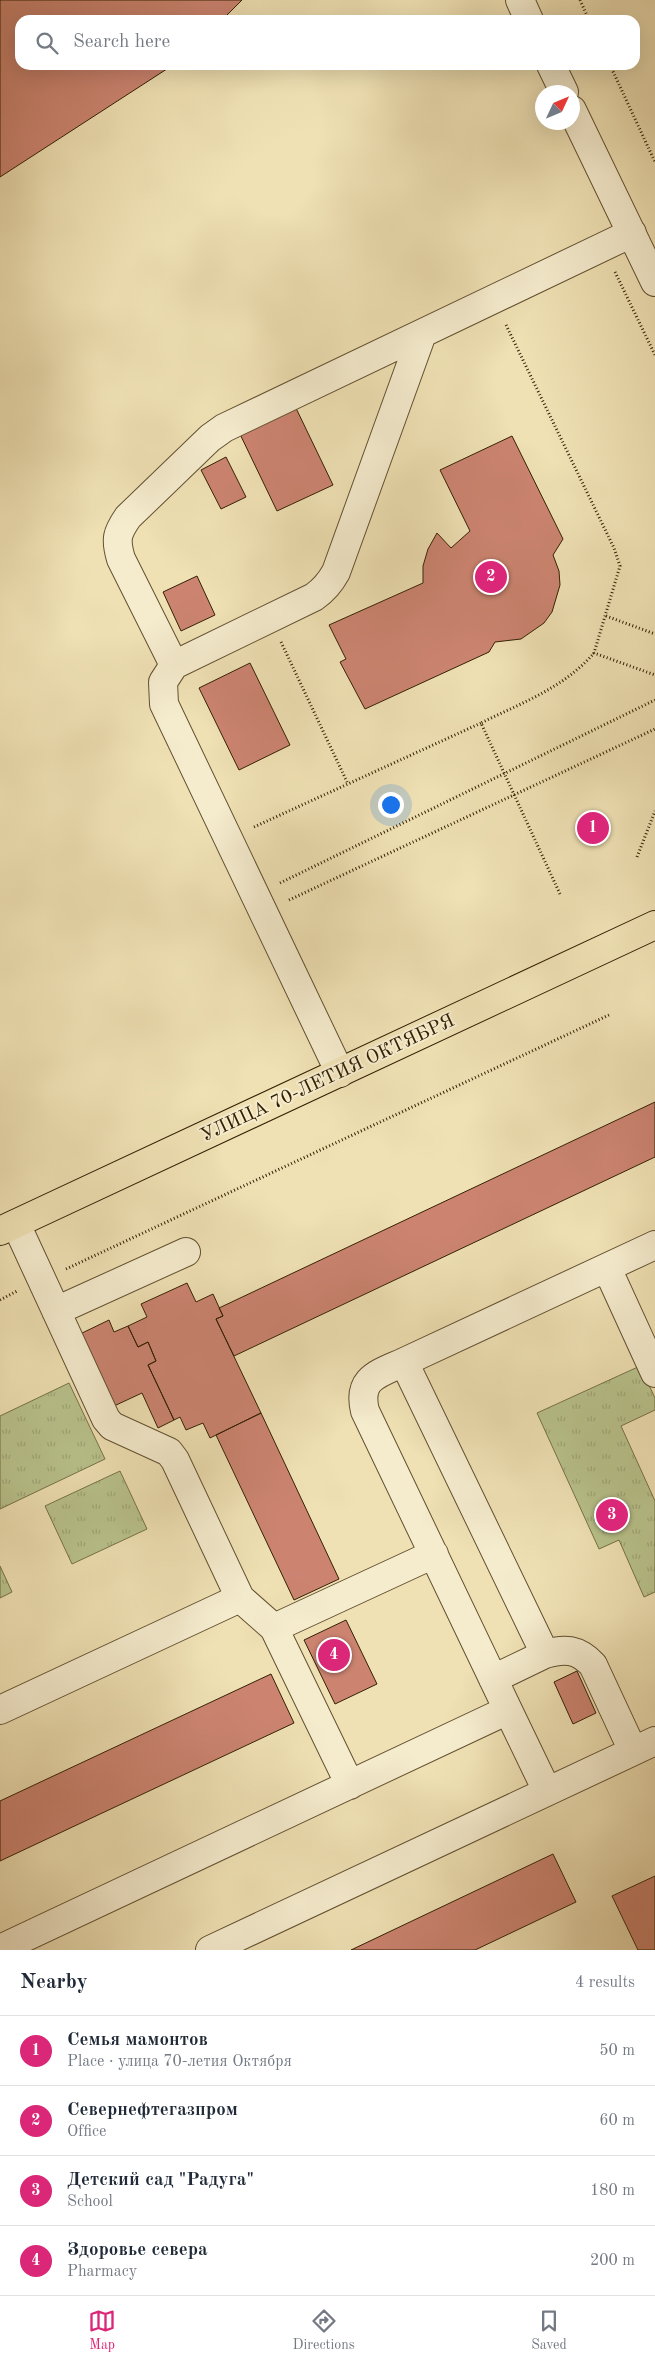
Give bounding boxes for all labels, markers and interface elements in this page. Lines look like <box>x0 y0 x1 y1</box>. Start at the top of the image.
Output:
search box <box>15 15 640 70</box>
icon: search <box>33 29 61 57</box>
text: Search here <box>73 33 170 52</box>
north arrow <box>535 85 580 130</box>
pin: 2 <box>475 558 507 596</box>
your location <box>378 792 404 818</box>
pin: 1 <box>577 809 609 847</box>
street label: УЛИЦА 70-ЛЕТИЯ ОКТЯБРЯ <box>198 1012 458 1146</box>
pin: 3 <box>596 1496 628 1534</box>
pin: 4 <box>318 1636 350 1674</box>
text: Nearby <box>20 1972 88 1993</box>
text: 4 results <box>575 1975 635 1991</box>
text: Семья мамонтов <box>67 2031 208 2050</box>
text: 1 <box>31 2043 41 2059</box>
text: 50 m <box>599 2043 635 2059</box>
text: Place · улица 70-летия Октября <box>67 2054 292 2070</box>
text: Севернефтегазпром <box>67 2101 238 2120</box>
text: 2 <box>31 2113 41 2129</box>
text: 60 m <box>599 2113 635 2129</box>
text: Office <box>67 2124 106 2140</box>
text: Детский сад "Радуга" <box>67 2171 254 2190</box>
text: 3 <box>31 2183 41 2199</box>
text: 180 m <box>590 2183 635 2199</box>
text: School <box>67 2194 113 2210</box>
text: Здоровье севера <box>67 2241 208 2260</box>
text: 4 <box>31 2253 41 2269</box>
text: 200 m <box>590 2253 635 2269</box>
text: Pharmacy <box>67 2264 137 2280</box>
tab: Map <box>88 2307 116 2354</box>
tab: Directions <box>293 2307 355 2354</box>
tab: Saved <box>531 2307 567 2354</box>

